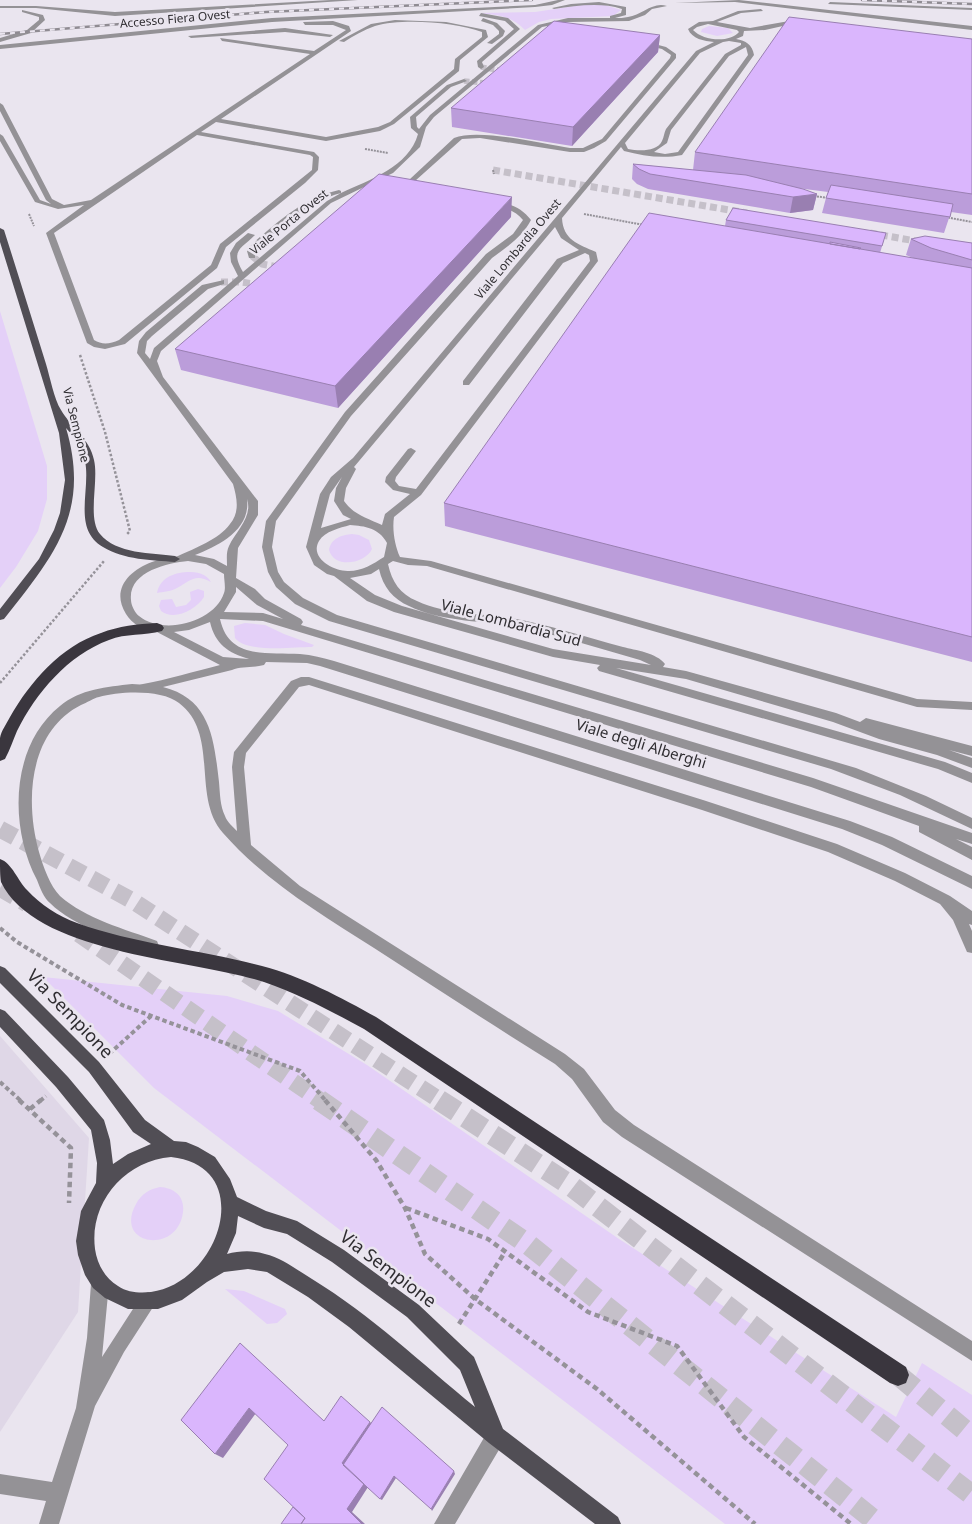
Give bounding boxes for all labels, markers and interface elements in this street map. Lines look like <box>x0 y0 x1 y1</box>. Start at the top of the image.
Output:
street label: Accesso Fiera Ovest <box>119 5 232 32</box>
street label: Viale Porta Ovest <box>246 184 332 258</box>
street label: Viale Lombardia Ovest <box>471 194 565 303</box>
street label: Via Sempione <box>59 386 94 464</box>
street label: Viale Lombardia Sud <box>439 594 583 650</box>
street label: Viale degli Alberghi <box>574 714 709 772</box>
street label: Via Sempione <box>22 964 119 1063</box>
street label: Via Sempione <box>335 1224 442 1312</box>

